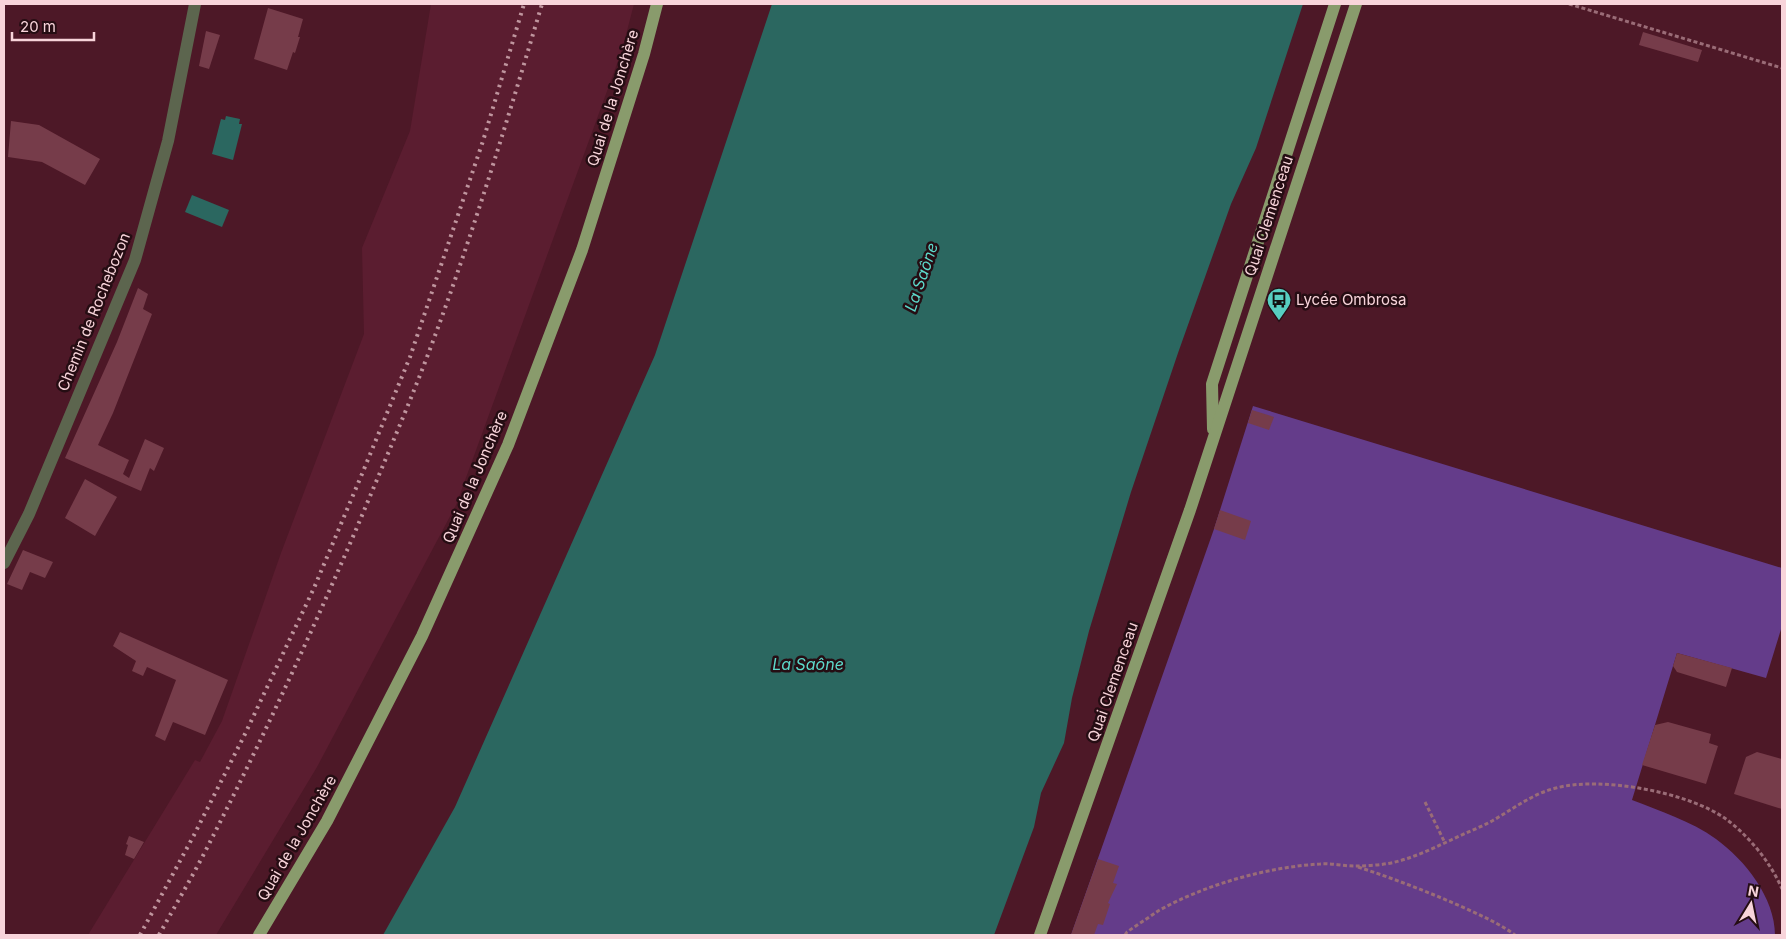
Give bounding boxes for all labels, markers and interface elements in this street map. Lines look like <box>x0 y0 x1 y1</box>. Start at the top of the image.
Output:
scale bar <box>12 10 95 42</box>
text: 20 m <box>20 17 56 36</box>
street label: Quai de la Jonchère <box>583 27 642 168</box>
street label: Quai Clemenceau <box>1240 153 1297 278</box>
street label: Chemin de Rochebozon <box>53 230 134 394</box>
water label: La Saône <box>900 240 942 314</box>
bus stop icon: Lycée Ombrosa <box>1266 287 1292 321</box>
place label: Lycée Ombrosa <box>1296 290 1406 309</box>
street label: Quai de la Jonchère <box>438 408 511 546</box>
street label: Quai Clemenceau <box>1083 619 1142 744</box>
water label: La Saône <box>772 654 844 674</box>
street label: Quai de la Jonchère <box>253 772 340 904</box>
north arrow <box>1726 879 1776 929</box>
text: N <box>1747 881 1760 900</box>

